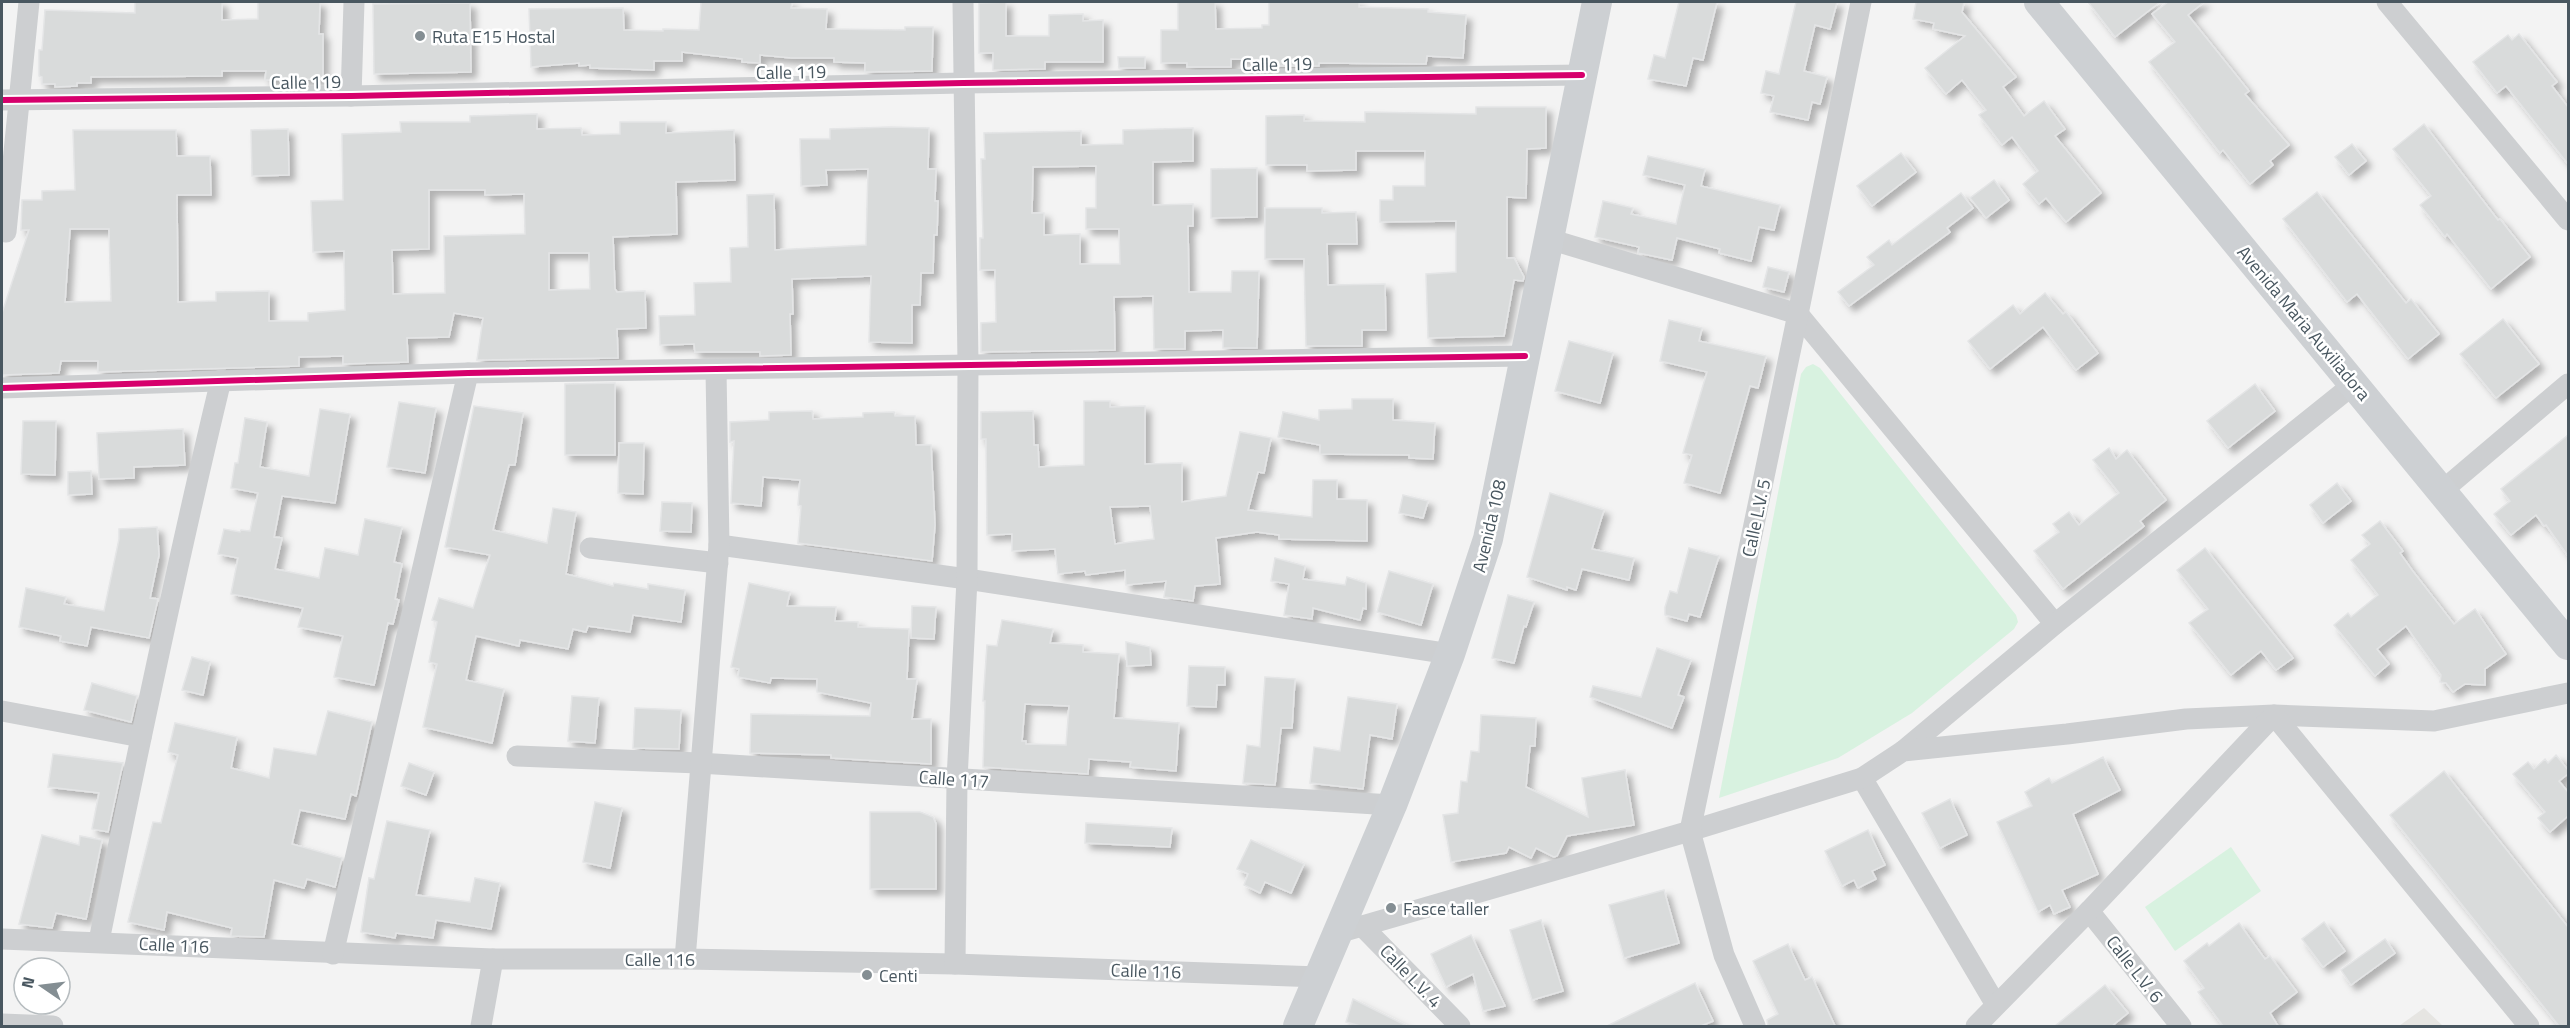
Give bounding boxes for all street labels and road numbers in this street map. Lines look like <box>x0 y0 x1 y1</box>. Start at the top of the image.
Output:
street label: Calle 119 <box>1242 50 1312 78</box>
street label: Calle 119 <box>756 58 826 86</box>
street label: Calle 119 <box>271 68 341 96</box>
street label: Avenida Maria Auxiliadora <box>2231 240 2377 406</box>
street label: Calle L.V. 5 <box>1735 476 1777 560</box>
street label: Avenida 108 <box>1465 477 1513 575</box>
street label: Calle 117 <box>918 763 990 795</box>
street label: Calle L.V. 6 <box>2100 929 2170 1009</box>
street label: Calle 116 <box>138 930 210 960</box>
street label: Calle L.V. 4 <box>1374 938 1448 1014</box>
street label: Calle 116 <box>625 946 695 973</box>
street label: Calle 116 <box>1110 956 1182 986</box>

